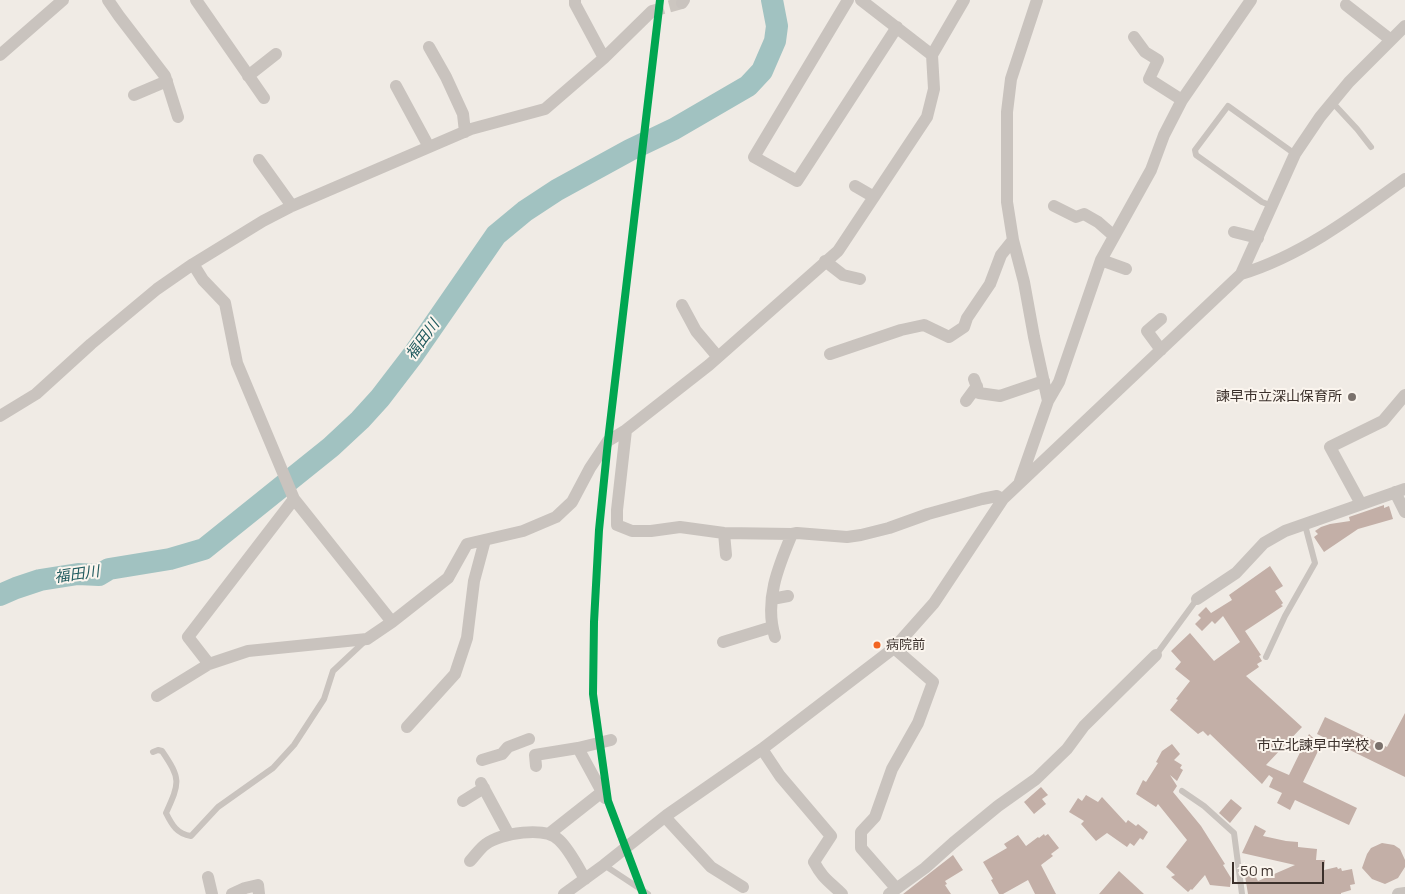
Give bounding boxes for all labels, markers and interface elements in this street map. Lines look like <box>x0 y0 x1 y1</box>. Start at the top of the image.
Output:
water label: 福田川 <box>402 317 444 363</box>
place label: 諫早市立深山保育所 <box>1216 389 1342 405</box>
marker: 諫早市立深山保育所 <box>1346 391 1358 403</box>
water label: 福田川 <box>53 563 101 587</box>
place label: 病院前 <box>886 637 925 653</box>
marker: 病院前 <box>872 640 882 650</box>
place label: 市立北諫早中学校 <box>1257 738 1369 754</box>
marker: 市立北諫早中学校 <box>1373 740 1385 752</box>
scale bar <box>1235 852 1328 884</box>
text: 50 m <box>1240 860 1274 881</box>

